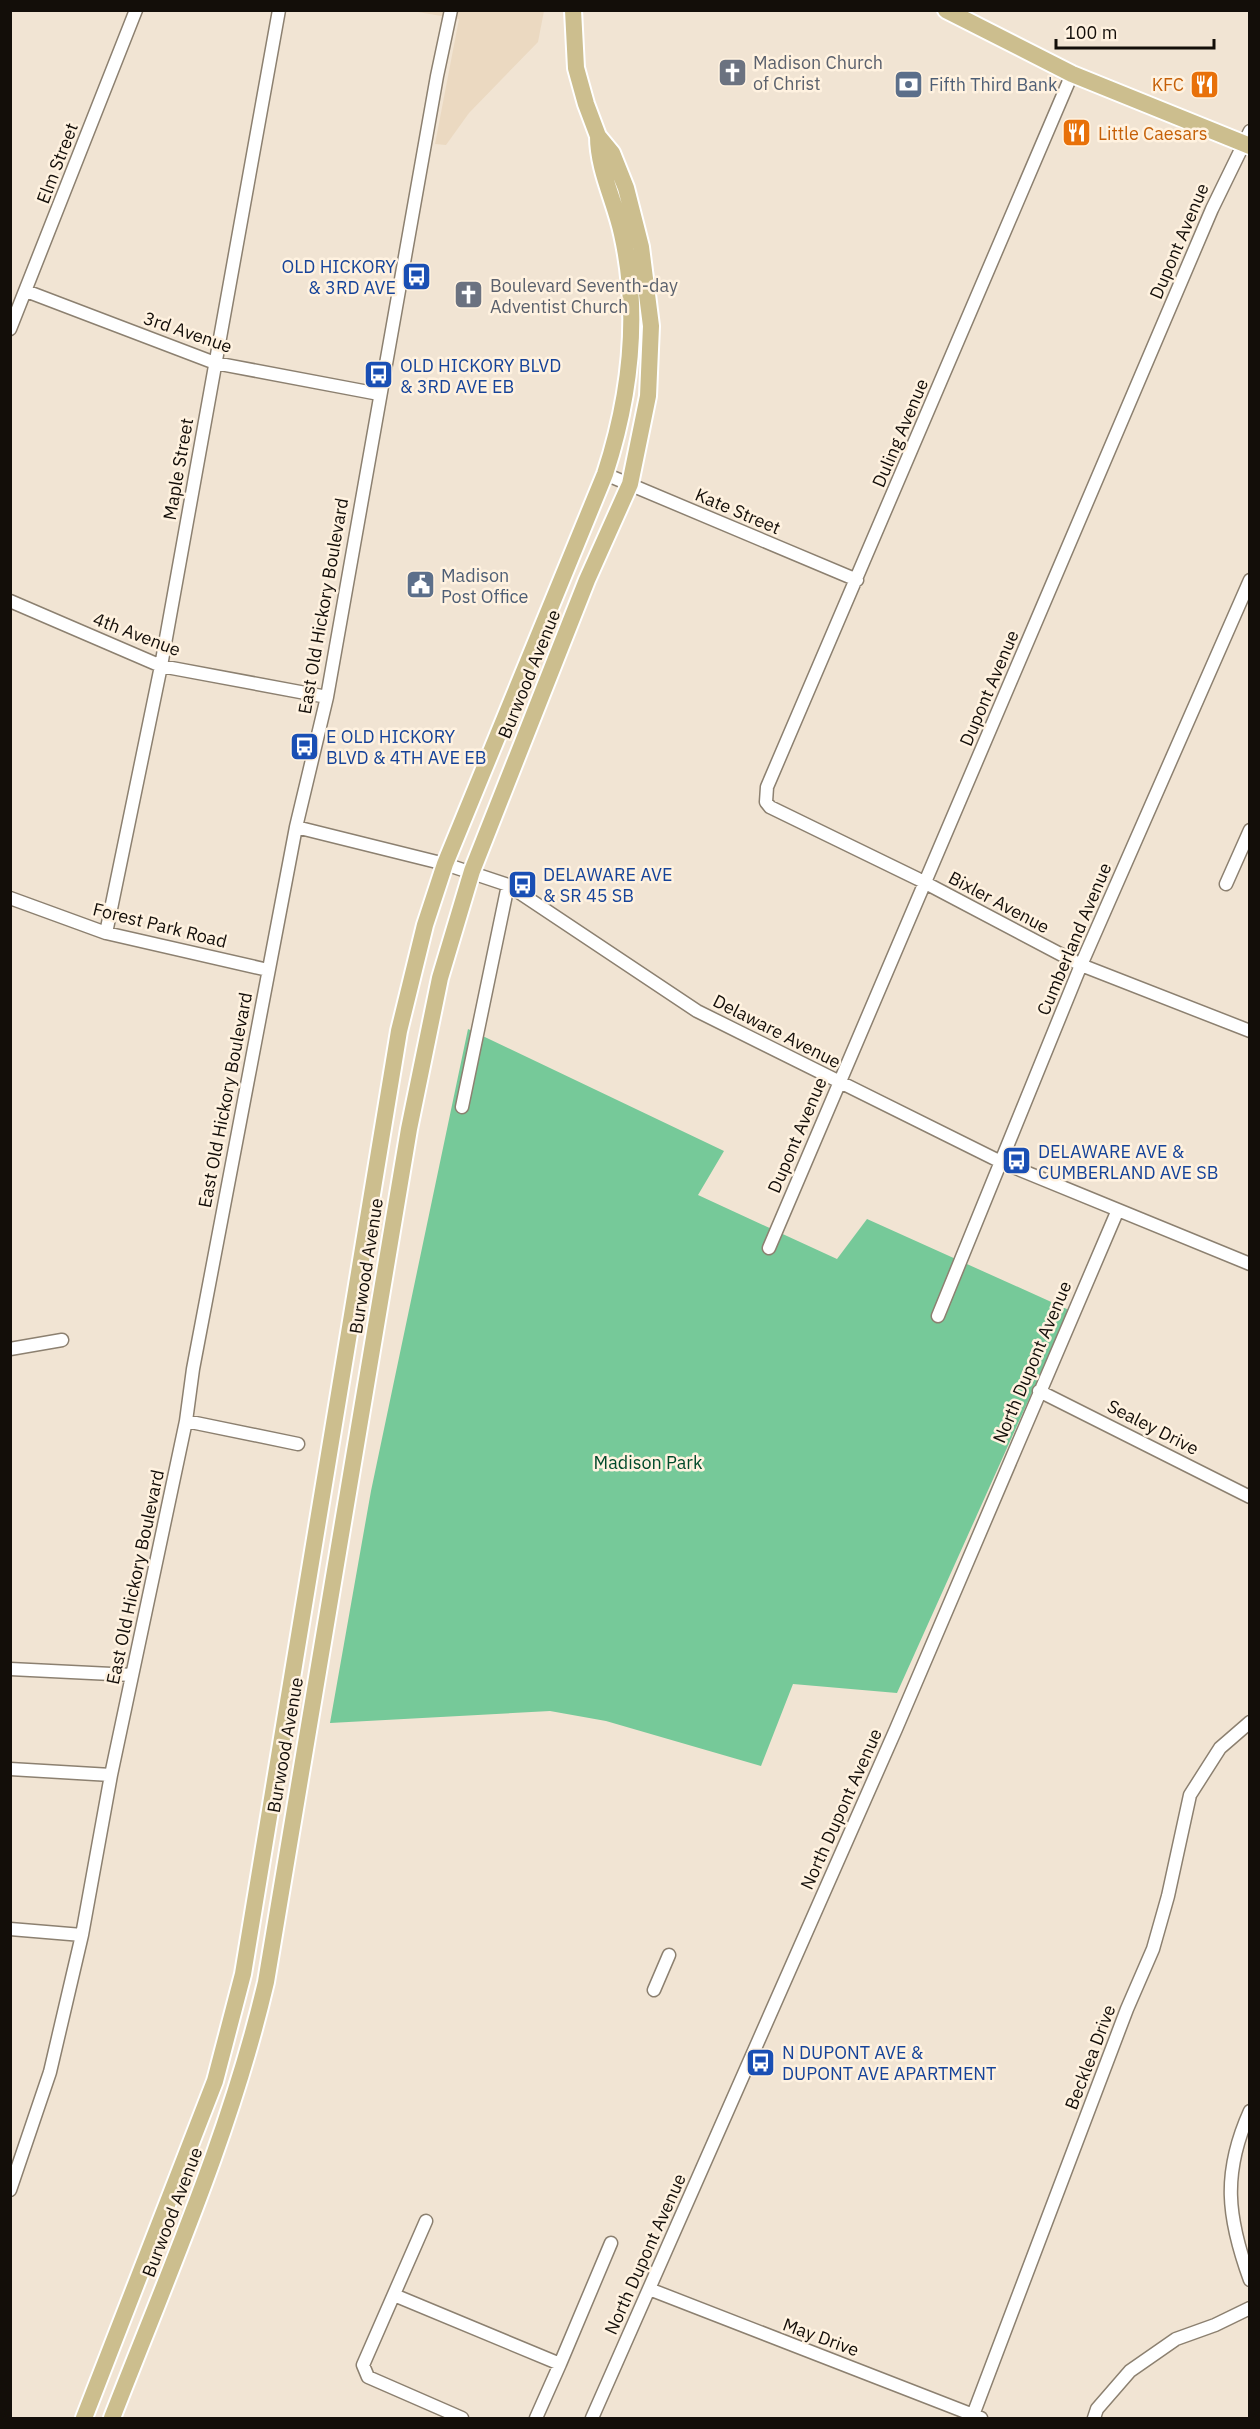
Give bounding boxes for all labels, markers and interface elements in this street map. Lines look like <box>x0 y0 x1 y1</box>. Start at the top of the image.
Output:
scale bar <box>1056 12 1214 50</box>
text: 100 m <box>1065 21 1117 44</box>
place label: Madison Church of Christ <box>753 51 883 95</box>
church icon: Madison Church of Christ <box>716 56 748 88</box>
bank icon: Fifth Third Bank <box>892 68 924 100</box>
restaurant icon: KFC <box>1189 68 1221 100</box>
place label: Fifth Third Bank <box>929 73 1058 96</box>
place label: KFC <box>1152 73 1184 96</box>
restaurant icon: Little Caesars <box>1061 117 1093 149</box>
street label: Elm Street <box>31 119 83 207</box>
place label: Little Caesars <box>1098 122 1207 145</box>
street label: Dupont Avenue <box>1144 179 1214 302</box>
place label: OLD HICKORY & 3RD AVE <box>282 255 396 299</box>
bus stop icon: OLD HICKORY & 3RD AVE <box>401 260 433 292</box>
place label: Boulevard Seventh-day Adventist Church <box>490 274 678 318</box>
church icon: Boulevard Seventh-day Adventist Church <box>453 279 485 311</box>
street label: 3rd Avenue <box>141 306 235 358</box>
place label: OLD HICKORY BLVD & 3RD AVE EB <box>400 354 561 398</box>
bus stop icon: OLD HICKORY BLVD & 3RD AVE EB <box>363 359 395 391</box>
street label: Duling Avenue <box>867 375 933 491</box>
street label: Maple Street <box>158 416 198 522</box>
street label: Kate Street <box>692 483 784 539</box>
street label: East Old Hickory Boulevard <box>293 496 353 716</box>
place label: Madison Post Office <box>441 564 529 608</box>
public building icon: Madison Post Office <box>404 569 436 601</box>
street label: Burwood Avenue <box>493 606 565 742</box>
street label: 4th Avenue <box>90 607 184 661</box>
street label: Dupont Avenue <box>954 626 1024 749</box>
place label: E OLD HICKORY BLVD & 4TH AVE EB <box>326 725 487 769</box>
bus stop icon: E OLD HICKORY BLVD & 4TH AVE EB <box>289 730 321 762</box>
street label: Cumberland Avenue <box>1031 859 1117 1019</box>
place label: DELAWARE AVE & SR 45 SB <box>543 863 672 907</box>
street label: Bixler Avenue <box>945 866 1054 938</box>
bus stop icon: DELAWARE AVE & SR 45 SB <box>506 868 538 900</box>
street label: Forest Park Road <box>91 897 229 953</box>
street label: Delaware Avenue <box>709 989 845 1073</box>
street label: East Old Hickory Boulevard <box>193 990 257 1210</box>
street label: Dupont Avenue <box>762 1073 832 1196</box>
place label: DELAWARE AVE & CUMBERLAND AVE SB <box>1038 1140 1218 1184</box>
bus stop icon: DELAWARE AVE & CUMBERLAND AVE SB <box>1001 1145 1033 1177</box>
street label: Burwood Avenue <box>344 1196 388 1336</box>
street label: North Dupont Avenue <box>987 1277 1077 1447</box>
street label: Sealey Drive <box>1103 1394 1203 1460</box>
park label: Madison Park <box>594 1451 703 1474</box>
street label: East Old Hickory Boulevard <box>101 1467 169 1687</box>
street label: Burwood Avenue <box>262 1675 308 1815</box>
street label: North Dupont Avenue <box>795 1725 887 1893</box>
street label: Becklea Drive <box>1059 2001 1121 2113</box>
place label: N DUPONT AVE & DUPONT AVE APARTMENT <box>782 2041 996 2085</box>
bus stop icon: N DUPONT AVE & DUPONT AVE APARTMENT <box>745 2046 777 2078</box>
street label: Burwood Avenue <box>137 2144 207 2280</box>
street label: North Dupont Avenue <box>599 2170 691 2338</box>
street label: May Drive <box>780 2313 862 2361</box>

